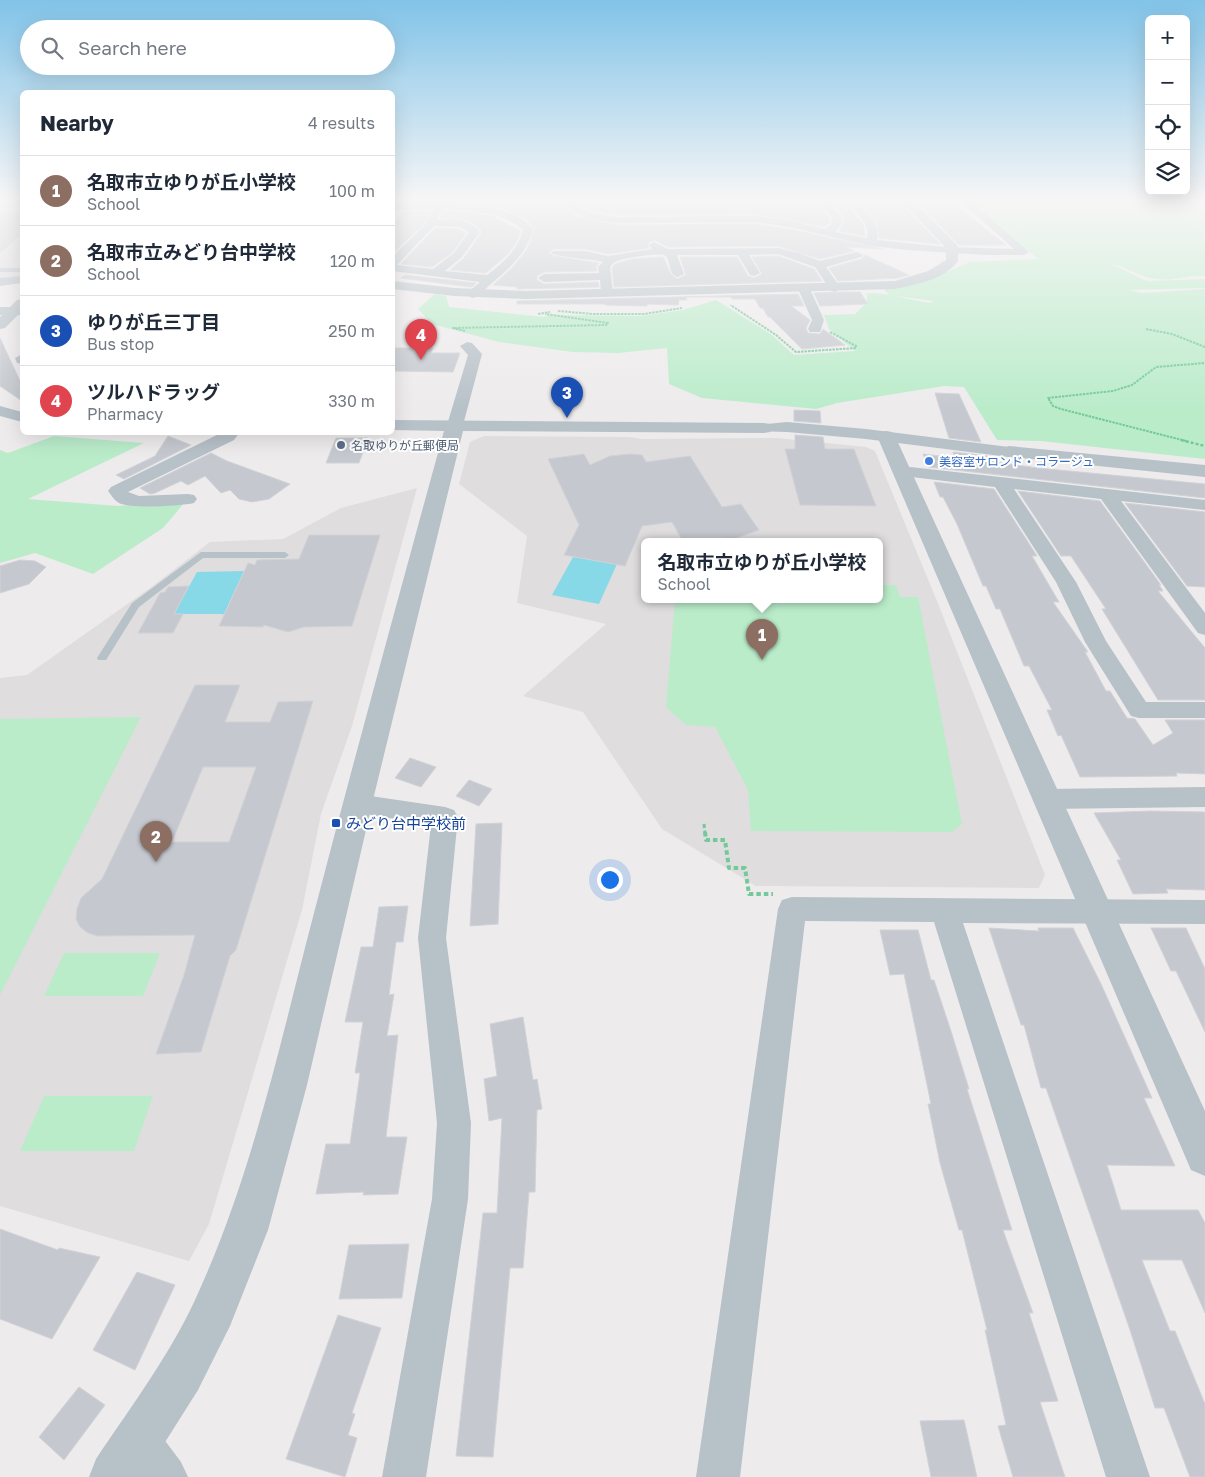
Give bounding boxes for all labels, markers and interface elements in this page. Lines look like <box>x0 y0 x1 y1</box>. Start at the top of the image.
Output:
map controls <box>1145 15 1190 195</box>
button: + <box>1145 15 1190 60</box>
search box <box>20 20 395 75</box>
icon: search <box>38 34 66 62</box>
text: Search here <box>78 36 187 59</box>
button: − <box>1145 60 1190 105</box>
button: locate <box>1145 105 1190 150</box>
text: Nearby <box>40 110 114 136</box>
text: 4 results <box>308 113 375 133</box>
button: layers <box>1145 150 1190 195</box>
text: 名取市立ゆりが丘小学校 <box>87 170 296 193</box>
text: 1 <box>52 181 60 201</box>
text: 100 m <box>329 181 375 201</box>
text: School <box>87 194 140 214</box>
text: 名取市立みどり台中学校 <box>87 240 296 263</box>
text: 2 <box>51 251 61 271</box>
text: 120 m <box>330 251 375 271</box>
text: School <box>87 264 140 284</box>
text: ゆりが丘三丁目 <box>87 310 220 333</box>
pin: 4 <box>405 319 437 360</box>
text: 3 <box>51 321 61 341</box>
text: 250 m <box>328 321 375 341</box>
text: Bus stop <box>87 334 154 354</box>
pin: 3 <box>551 377 583 418</box>
text: ツルハドラッグ <box>87 380 220 403</box>
text: 4 <box>51 391 61 411</box>
text: 330 m <box>328 391 375 411</box>
text: Pharmacy <box>87 404 163 424</box>
place label: 名取ゆりが丘郵便局 <box>351 438 459 453</box>
marker: 名取ゆりが丘郵便局 <box>335 439 347 451</box>
place label: 美容室サロンド・コラージュ <box>939 454 1094 469</box>
marker: 美容室サロンド・コラージュ <box>923 455 935 467</box>
popup <box>641 538 883 603</box>
text: 名取市立ゆりが丘小学校 <box>657 550 867 573</box>
text: School <box>657 574 711 594</box>
pin: 1 <box>746 619 778 660</box>
place label: みどり台中学校前 <box>346 814 466 832</box>
marker: みどり台中学校前 <box>330 817 342 829</box>
pin: 2 <box>140 821 172 862</box>
your location <box>597 867 623 893</box>

